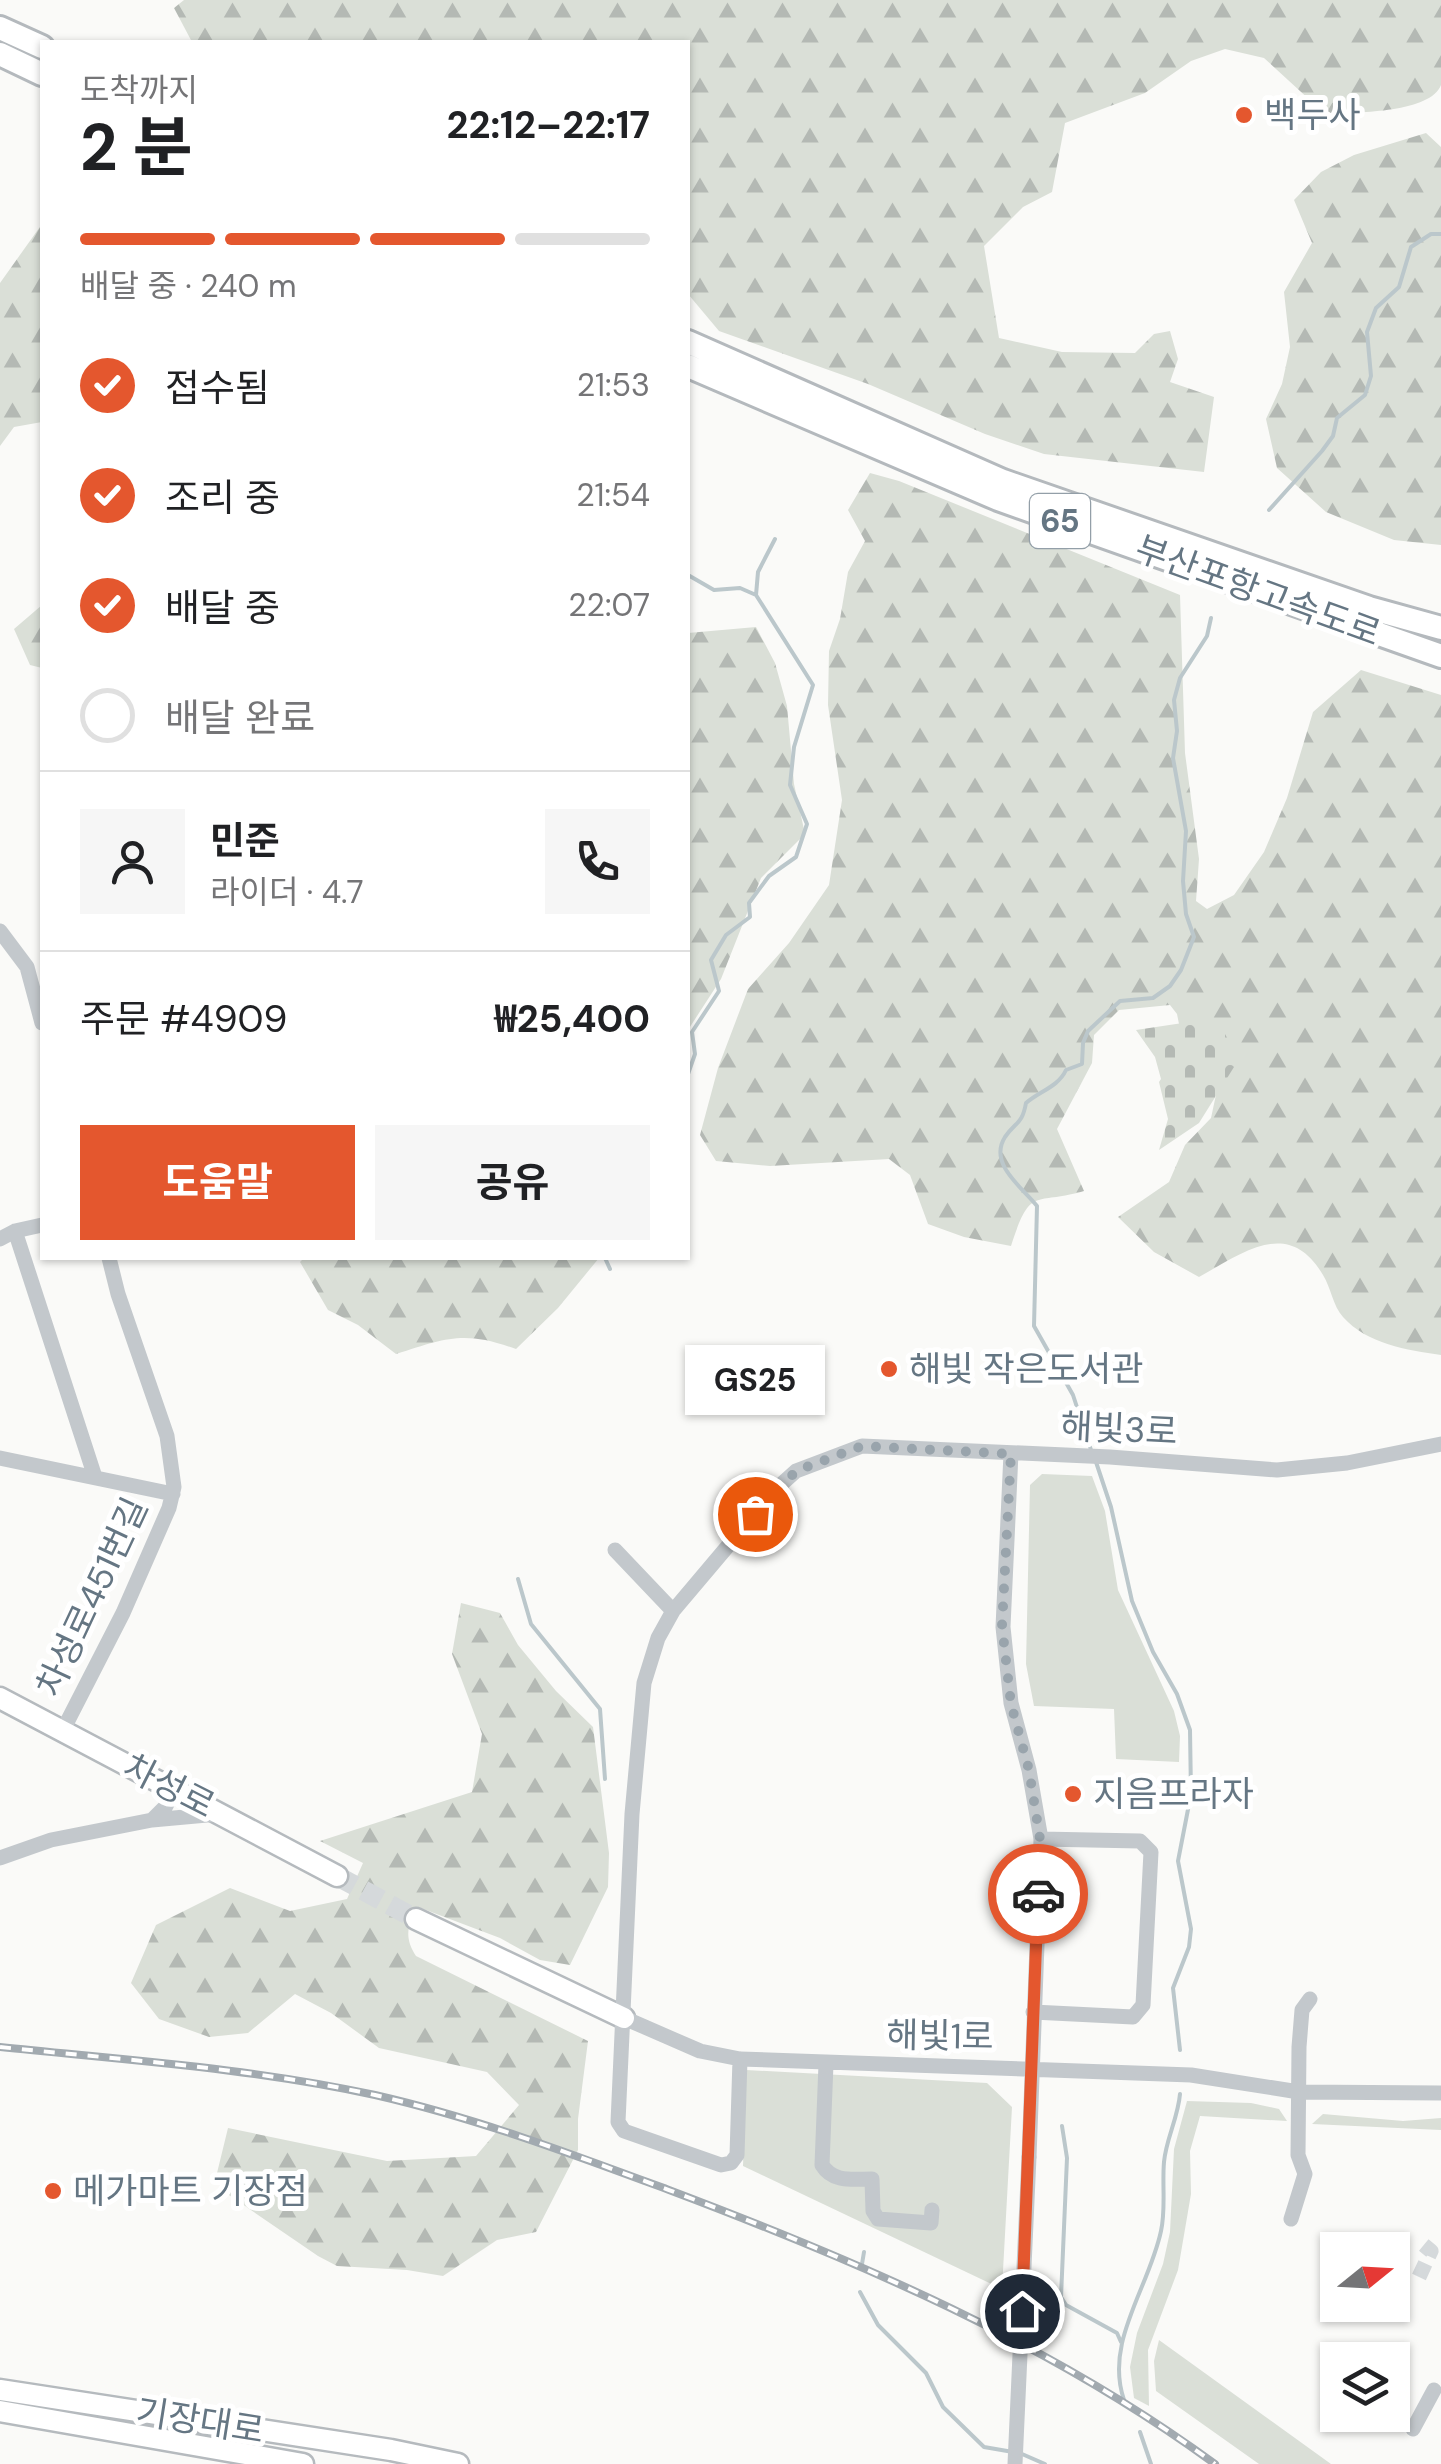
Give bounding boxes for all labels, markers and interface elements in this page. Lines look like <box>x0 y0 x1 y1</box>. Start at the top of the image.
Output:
text: 도착까지 <box>80 69 198 111</box>
place label: 백두사 <box>1264 92 1361 138</box>
text: 22:12–22:17 <box>447 100 650 150</box>
marker: 백두사 <box>1233 104 1255 126</box>
text: 2 분 <box>80 106 193 190</box>
text: 배달 중 · 240 m <box>80 265 296 307</box>
icon: check <box>80 358 135 413</box>
text: 접수됨 <box>165 363 270 413</box>
text: 21:53 <box>577 364 650 406</box>
icon: check <box>80 468 135 523</box>
text: 조리 중 <box>165 473 280 523</box>
text: 21:54 <box>576 474 650 516</box>
road number: 65 <box>1030 494 1090 548</box>
street label: 부산포항고속도로 <box>1129 525 1387 657</box>
icon: check <box>80 578 135 633</box>
text: 배달 중 <box>165 583 280 633</box>
text: 22:07 <box>568 584 650 626</box>
text: 배달 완료 <box>165 693 315 743</box>
button: person <box>80 809 185 914</box>
button: phone <box>545 809 650 914</box>
text: 민준 <box>210 816 280 866</box>
text: 라이더 · 4.7 <box>210 871 364 913</box>
text: 주문 #4909 <box>80 994 287 1044</box>
text: ₩25,400 <box>494 994 650 1044</box>
button: 도움말 <box>80 1125 355 1240</box>
button: 공유 <box>375 1125 650 1240</box>
callout: GS25 <box>685 1344 825 1414</box>
place label: 해빛 작은도서관 <box>909 1346 1144 1392</box>
marker: 해빛 작은도서관 <box>878 1358 900 1380</box>
text: GS25 <box>714 1359 796 1401</box>
street label: 해빛3로 <box>1059 1403 1179 1455</box>
pin <box>713 1472 798 1557</box>
icon: bag <box>728 1487 783 1542</box>
street label: 차성로451번길 <box>26 1490 158 1704</box>
street label: 차성로 <box>116 1744 222 1828</box>
place label: 지음프라자 <box>1093 1771 1254 1817</box>
marker: 지음프라자 <box>1062 1783 1084 1805</box>
courier <box>988 1844 1088 1944</box>
icon: car <box>1011 1867 1066 1922</box>
street label: 해빛1로 <box>886 2012 994 2060</box>
place label: 메가마트 기장점 <box>73 2168 308 2214</box>
marker: 메가마트 기장점 <box>42 2180 64 2202</box>
north arrow <box>1320 2232 1410 2322</box>
map controls <box>1320 2232 1410 2432</box>
pin <box>980 2269 1065 2354</box>
icon: home <box>995 2284 1050 2339</box>
button: layers <box>1320 2342 1410 2432</box>
street label: 기장대로 <box>133 2388 267 2454</box>

